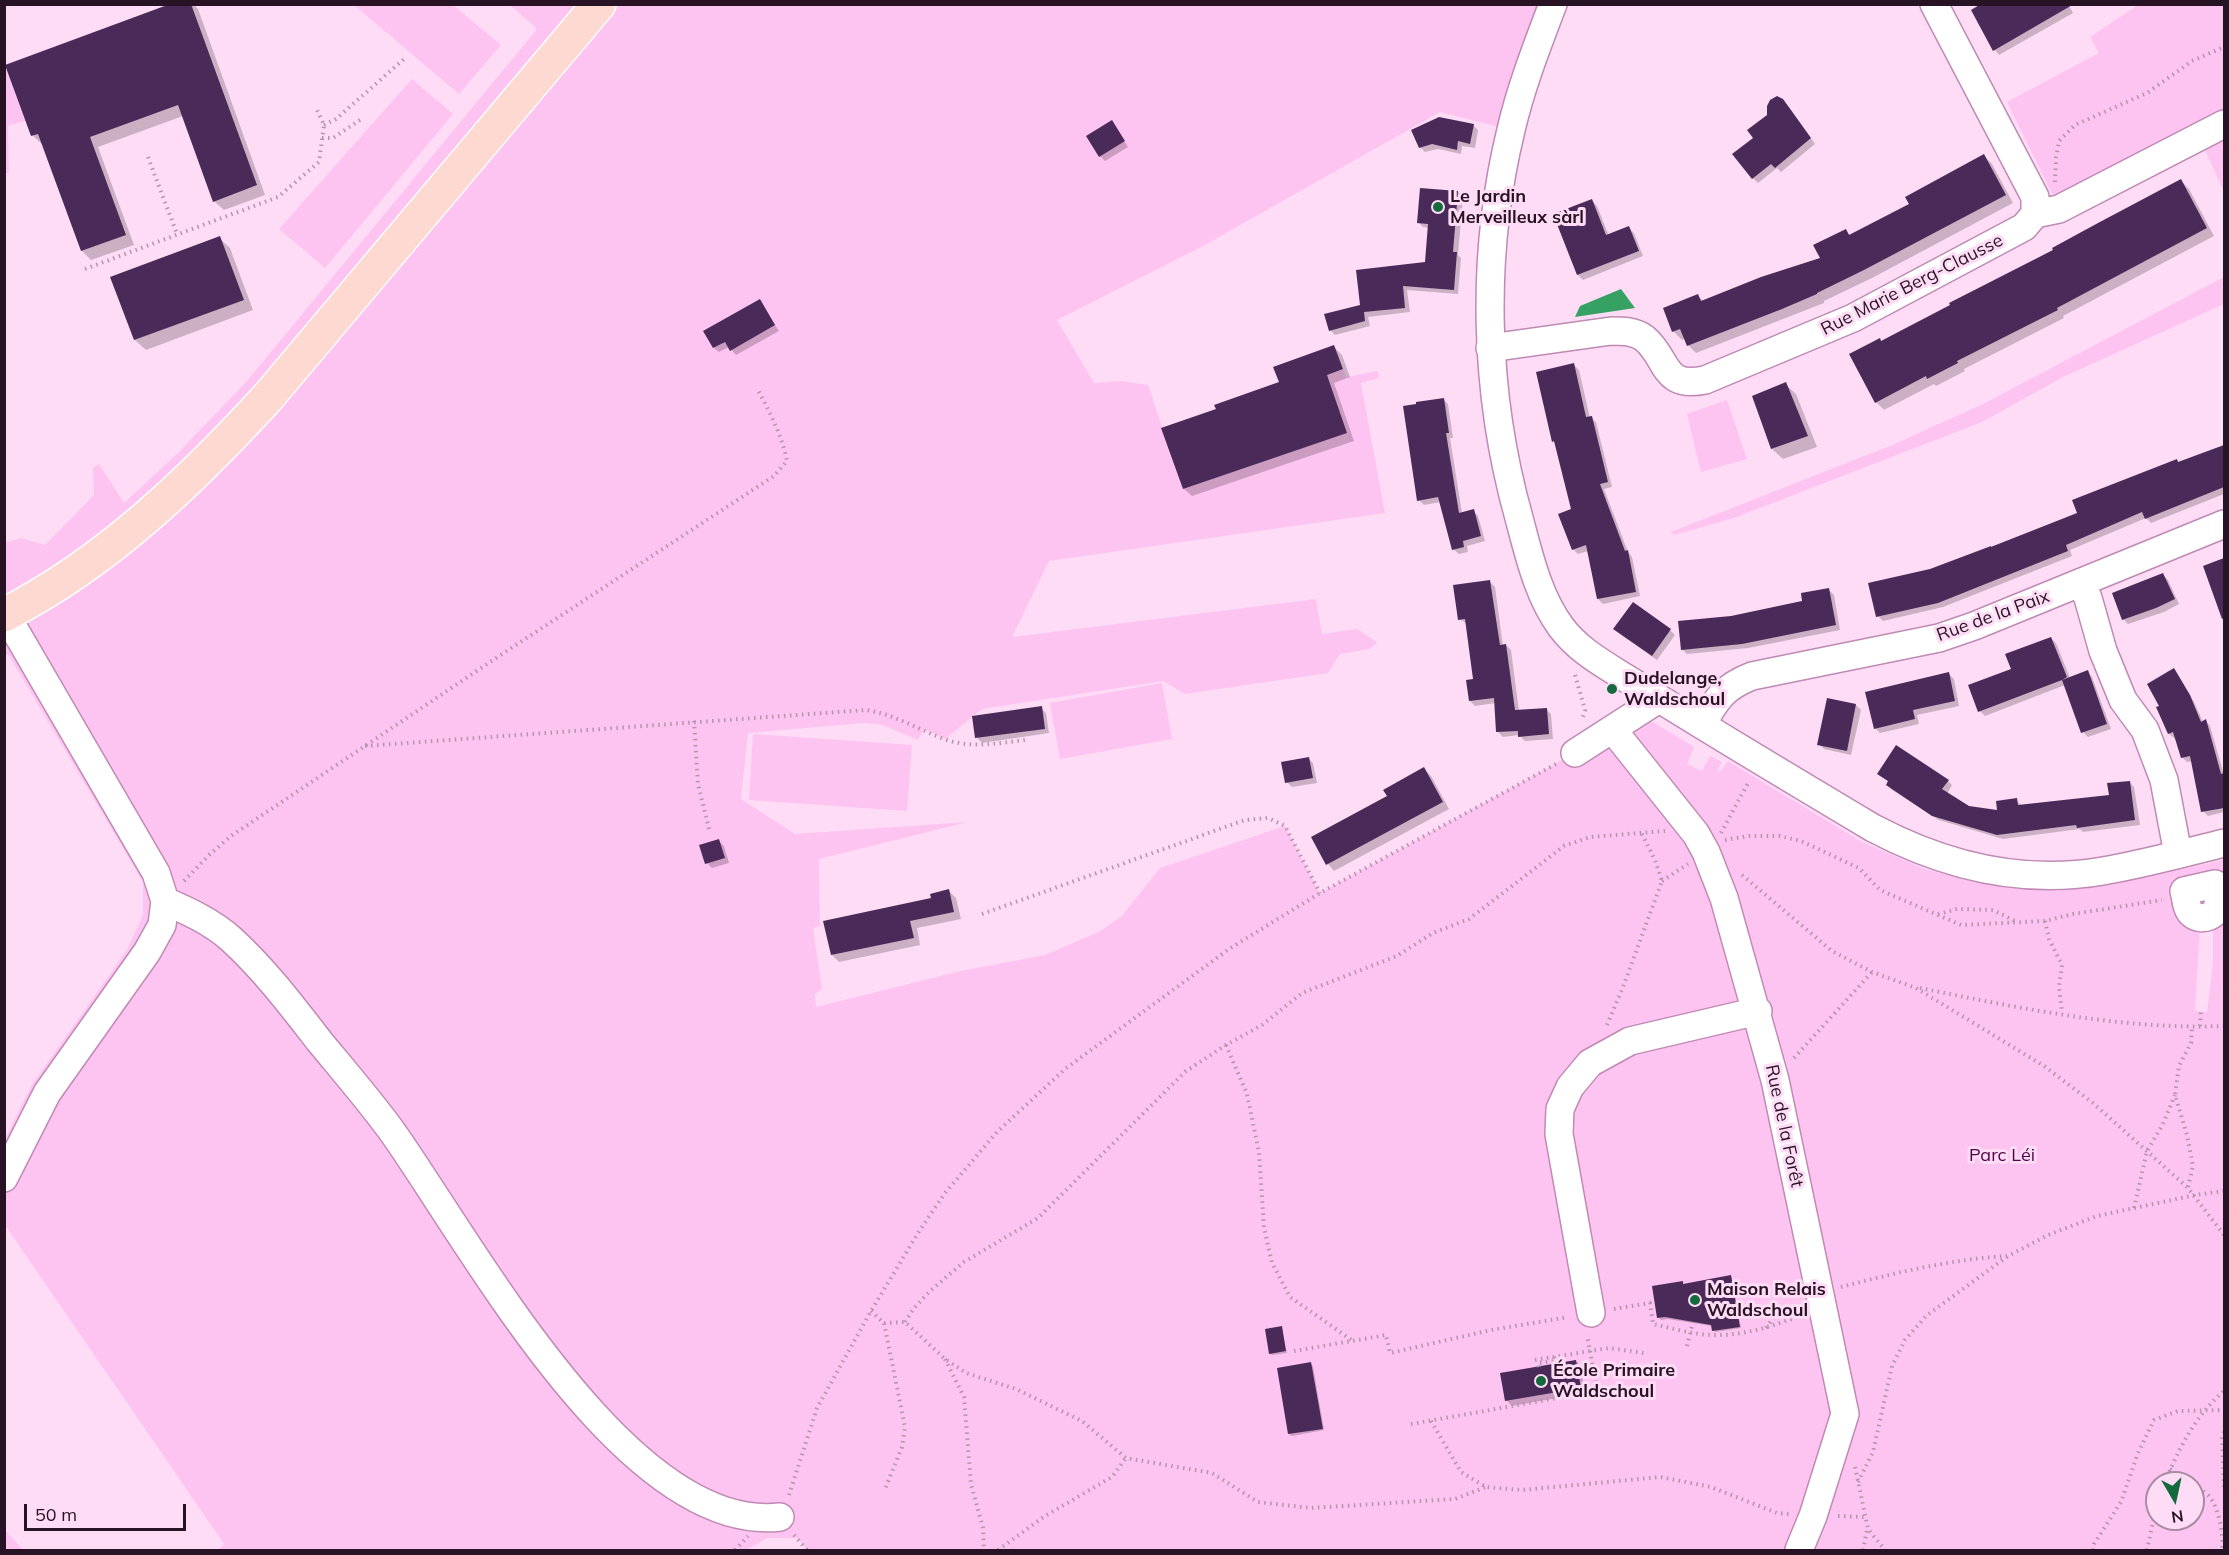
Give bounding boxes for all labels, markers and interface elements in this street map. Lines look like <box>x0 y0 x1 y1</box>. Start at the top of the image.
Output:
place label: Le Jardin Merveilleux sàrl <box>1450 186 1584 228</box>
marker: Le Jardin Merveilleux sàrl <box>1431 200 1445 214</box>
street label: Rue Marie Berg-Clausse <box>1817 230 2007 340</box>
street label: Rue de la Paix <box>1934 586 2052 646</box>
place label: Dudelange, Waldschoul <box>1624 668 1725 710</box>
marker: Dudelange, Waldschoul <box>1605 682 1619 696</box>
street label: Rue de la Forêt <box>1760 1063 1808 1189</box>
park label: Parc Léi <box>1969 1145 2035 1167</box>
place label: Maison Relais Waldschoul <box>1707 1279 1826 1322</box>
marker: Maison Relais Waldschoul <box>1688 1293 1702 1307</box>
place label: École Primaire Waldschoul <box>1553 1360 1675 1402</box>
marker: École Primaire Waldschoul <box>1534 1374 1548 1388</box>
north arrow <box>2145 1471 2205 1531</box>
scale bar <box>27 1492 189 1530</box>
text: 50 m <box>35 1503 77 1526</box>
text: N <box>2170 1506 2185 1528</box>

